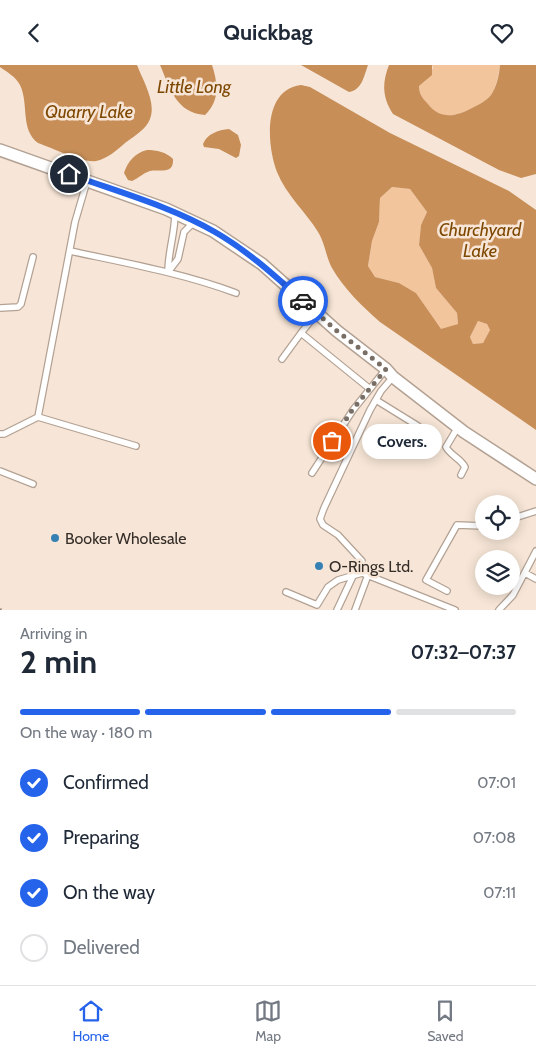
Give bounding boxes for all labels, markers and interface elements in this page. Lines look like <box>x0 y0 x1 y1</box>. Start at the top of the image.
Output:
icon: back <box>20 19 48 47</box>
text: Quickbag <box>223 19 313 46</box>
icon: heart <box>488 19 516 47</box>
water label: Little Long <box>157 76 232 98</box>
water label: Quarry Lake <box>45 101 133 123</box>
pin <box>48 153 90 195</box>
icon: home <box>55 160 83 188</box>
water label: Churchyard Lake <box>439 219 522 262</box>
courier <box>278 276 328 326</box>
icon: car <box>289 287 317 315</box>
pin <box>311 420 353 462</box>
callout: Covers. <box>362 423 442 459</box>
icon: bag <box>318 427 346 455</box>
text: Covers. <box>377 432 427 451</box>
map controls <box>475 495 520 595</box>
button: locate <box>475 495 520 540</box>
place label: Booker Wholesale <box>65 529 187 548</box>
marker: Booker Wholesale <box>49 532 61 544</box>
button: layers <box>475 550 520 595</box>
place label: O-Rings Ltd. <box>329 557 413 576</box>
marker: O-Rings Ltd. <box>313 560 325 572</box>
text: Arriving in <box>20 624 87 643</box>
text: 07:32–07:37 <box>411 641 516 664</box>
text: 2 min <box>20 642 97 681</box>
text: On the way · 180 m <box>20 723 152 742</box>
icon: check <box>20 769 48 797</box>
text: Confirmed <box>63 771 149 794</box>
text: 07:01 <box>477 773 516 792</box>
icon: check <box>20 824 48 852</box>
text: Preparing <box>63 826 139 849</box>
text: 07:08 <box>473 828 516 847</box>
icon: check <box>20 879 48 907</box>
text: On the way <box>63 881 155 904</box>
text: 07:11 <box>483 883 516 902</box>
text: Delivered <box>63 936 140 959</box>
tab: Home <box>72 997 109 1045</box>
tab: Map <box>254 997 282 1045</box>
tab: Saved <box>427 997 464 1045</box>

